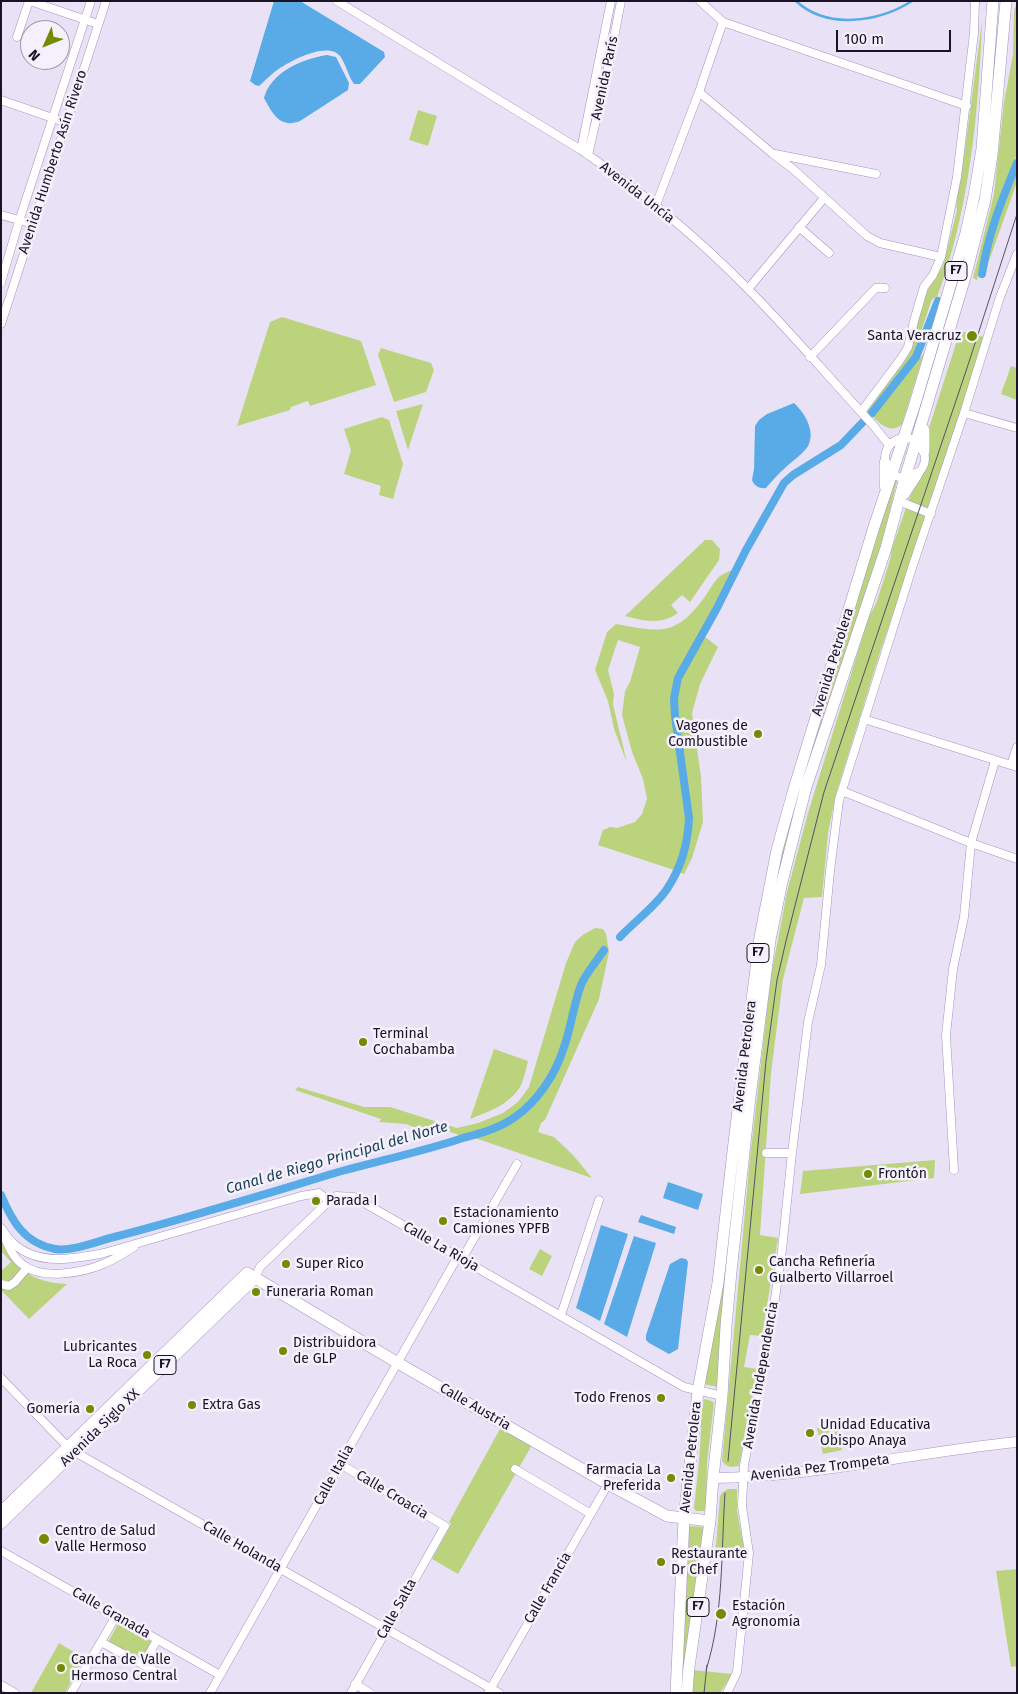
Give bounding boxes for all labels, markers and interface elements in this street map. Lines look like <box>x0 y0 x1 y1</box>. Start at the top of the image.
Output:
north arrow <box>20 20 70 70</box>
scale bar <box>838 20 953 52</box>
text: 100 m <box>844 30 884 48</box>
street label: Avenida París <box>588 35 622 121</box>
text: N <box>25 46 44 64</box>
street label: Avenida Humberto Asín Rivero <box>15 68 91 256</box>
street label: Avenida Uncía <box>596 159 678 227</box>
road number: F7 <box>945 262 967 280</box>
place label: Santa Veracruz <box>867 328 961 344</box>
marker: Santa Veracruz <box>965 329 979 343</box>
street label: Avenida Petrolera <box>809 606 857 718</box>
place label: Vagones de Combustible <box>668 718 748 750</box>
marker: Vagones de Combustible <box>752 728 764 740</box>
road number: F7 <box>747 944 769 962</box>
street label: Avenida Petrolera <box>730 999 760 1113</box>
place label: Terminal Cochabamba <box>373 1026 455 1058</box>
marker: Terminal Cochabamba <box>357 1036 369 1048</box>
water label: Canal de Riego Principal del Norte <box>224 1118 450 1198</box>
place label: Frontón <box>878 1166 927 1182</box>
marker: Frontón <box>862 1168 874 1180</box>
place label: Parada I <box>326 1193 377 1209</box>
marker: Parada I <box>310 1195 322 1207</box>
place label: Estacionamiento Camiones YPFB <box>453 1205 559 1238</box>
marker: Estacionamiento Camiones YPFB <box>437 1215 449 1227</box>
street label: Calle La Rioja <box>400 1218 482 1276</box>
place label: Cancha Refinería Gualberto Villarroel <box>769 1254 893 1286</box>
place label: Super Rico <box>296 1256 364 1272</box>
marker: Super Rico <box>280 1258 292 1270</box>
marker: Cancha Refinería Gualberto Villarroel <box>753 1264 765 1276</box>
place label: Funeraria Roman <box>266 1284 374 1300</box>
marker: Funeraria Roman <box>250 1286 262 1298</box>
street label: Avenida Independencia <box>740 1300 782 1450</box>
place label: Distribuidora de GLP <box>293 1335 376 1368</box>
place label: Lubricantes La Roca <box>63 1339 137 1371</box>
marker: Distribuidora de GLP <box>277 1345 289 1357</box>
marker: Lubricantes La Roca <box>141 1349 153 1361</box>
road number: F7 <box>154 1356 176 1374</box>
street label: Calle Austria <box>436 1380 514 1434</box>
street label: Avenida Siglo XX <box>57 1386 143 1470</box>
place label: Todo Frenos <box>574 1390 651 1406</box>
marker: Todo Frenos <box>655 1392 667 1404</box>
place label: Extra Gas <box>202 1397 260 1413</box>
marker: Extra Gas <box>186 1399 198 1411</box>
street label: Avenida Petrolera <box>677 1400 705 1514</box>
place label: Gomería <box>26 1401 80 1417</box>
marker: Gomería <box>84 1403 96 1415</box>
place label: Unidad Educativa Obispo Anaya <box>820 1417 931 1450</box>
marker: Unidad Educativa Obispo Anaya <box>804 1427 816 1439</box>
street label: Calle Italia <box>310 1442 358 1508</box>
street label: Avenida Pez Trompeta <box>750 1451 890 1485</box>
place label: Farmacia La Preferida <box>586 1462 661 1494</box>
street label: Calle Croacia <box>353 1467 431 1523</box>
marker: Farmacia La Preferida <box>665 1472 677 1484</box>
street label: Calle Holanda <box>200 1518 284 1576</box>
place label: Centro de Salud Valle Hermoso <box>55 1523 156 1555</box>
marker: Centro de Salud Valle Hermoso <box>37 1532 51 1546</box>
place label: Restaurante Dr Chef <box>671 1546 747 1578</box>
street label: Calle Francia <box>521 1549 575 1627</box>
marker: Restaurante Dr Chef <box>655 1556 667 1568</box>
street label: Calle Salta <box>374 1576 420 1642</box>
street label: Calle Granada <box>69 1584 153 1642</box>
road number: F7 <box>687 1598 709 1616</box>
place label: Estación Agronomía <box>732 1598 800 1630</box>
marker: Estación Agronomía <box>714 1607 728 1621</box>
place label: Cancha de Valle Hermoso Central <box>71 1652 177 1684</box>
marker: Cancha de Valle Hermoso Central <box>55 1662 67 1674</box>

